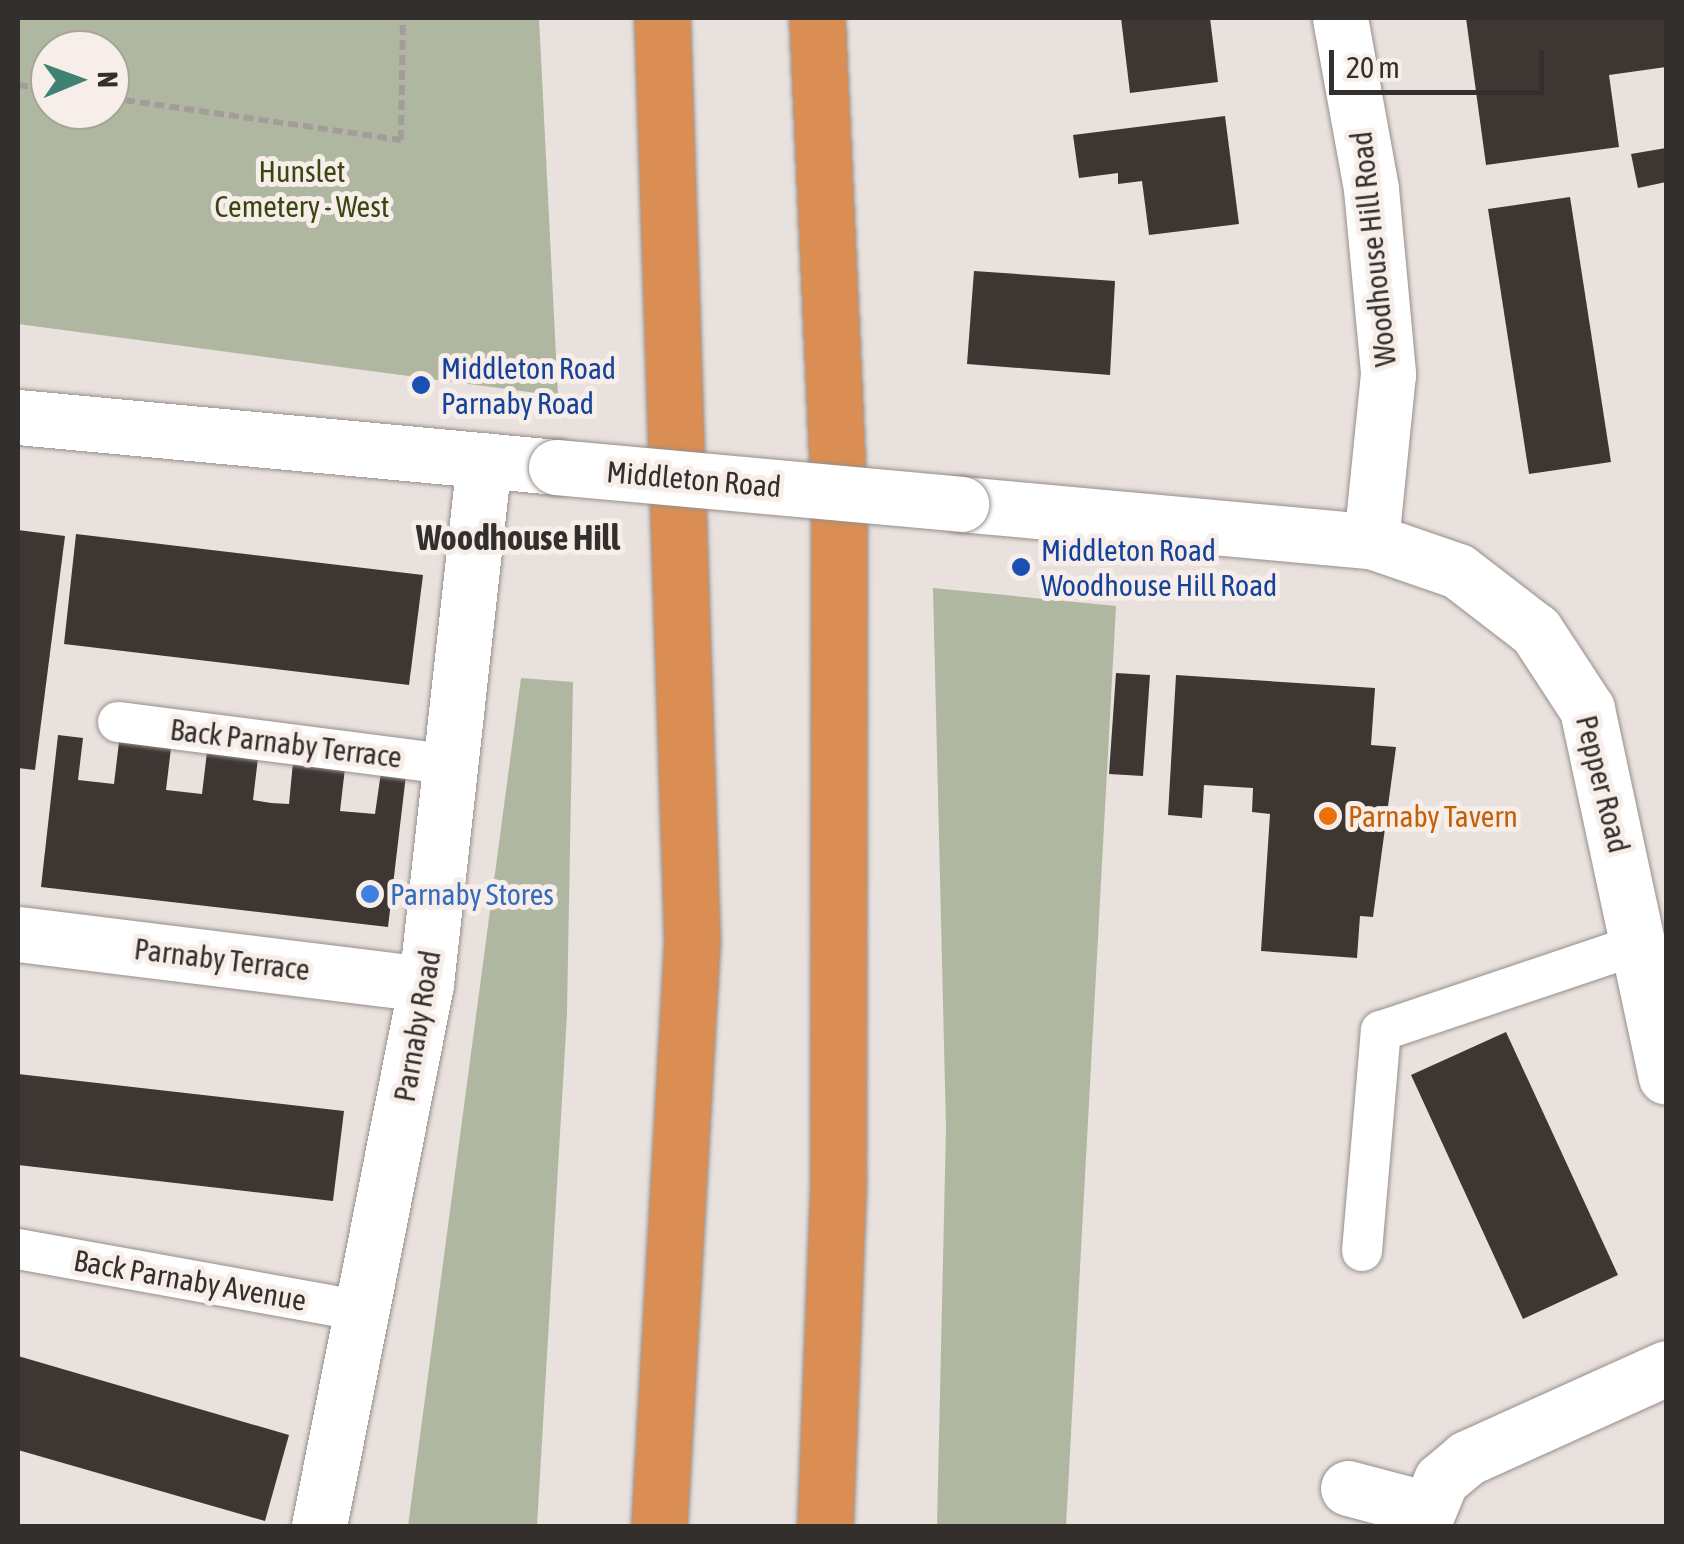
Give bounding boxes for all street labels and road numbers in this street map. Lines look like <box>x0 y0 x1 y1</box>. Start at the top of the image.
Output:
street label: Woodhouse Hill Road <box>1343 130 1403 368</box>
street label: Middleton Road <box>605 453 783 505</box>
street label: Back Parnaby Terrace <box>168 711 404 775</box>
street label: Pepper Road <box>1569 712 1637 856</box>
street label: Parnaby Terrace <box>132 930 312 988</box>
street label: Parnaby Road <box>386 948 448 1104</box>
street label: Back Parnaby Avenue <box>71 1242 309 1318</box>

